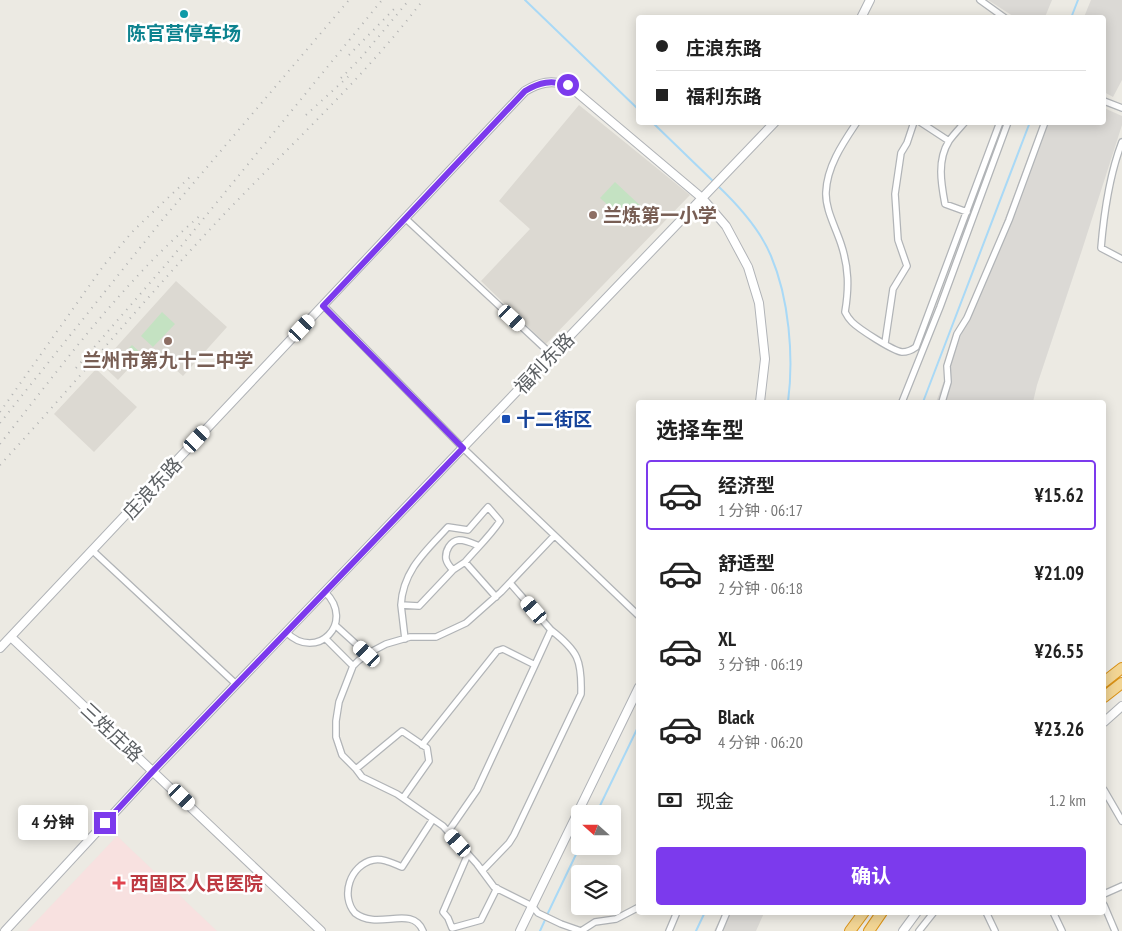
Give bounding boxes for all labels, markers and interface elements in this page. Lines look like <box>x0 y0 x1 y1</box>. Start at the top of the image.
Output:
marker: 陈官营停车场 <box>178 8 190 20</box>
place label: 陈官营停车场 <box>127 21 241 45</box>
text: 庄浪东路 <box>686 36 762 60</box>
route start <box>557 74 579 96</box>
text: 福利东路 <box>686 84 762 108</box>
place label: 兰炼第一小学 <box>603 203 717 227</box>
marker: 兰炼第一小学 <box>587 209 599 221</box>
car <box>495 302 528 334</box>
car <box>286 312 317 344</box>
street label: 福利东路 <box>509 327 579 399</box>
marker: 兰州市第九十二中学 <box>162 335 174 347</box>
place label: 兰州市第九十二中学 <box>82 348 254 372</box>
place label: 十二街区 <box>516 407 592 431</box>
marker: 十二街区 <box>500 413 512 425</box>
text: 选择车型 <box>656 416 744 444</box>
car <box>181 423 212 455</box>
street label: 庄浪东路 <box>117 452 187 524</box>
icon: car <box>658 473 703 518</box>
text: 经济型 <box>718 473 775 497</box>
text: ¥15.62 <box>1035 483 1084 507</box>
text: 1 分钟 · 06:17 <box>718 500 803 520</box>
icon: car <box>658 551 703 596</box>
text: 舒适型 <box>718 551 775 575</box>
text: ¥21.09 <box>1035 561 1084 585</box>
text: 2 分钟 · 06:18 <box>718 578 803 598</box>
car <box>518 594 549 626</box>
text: XL <box>718 627 736 651</box>
icon: car <box>658 629 703 674</box>
car <box>350 638 383 670</box>
text: ¥26.55 <box>1035 639 1084 663</box>
text: 3 分钟 · 06:19 <box>718 654 803 674</box>
street label: 三姓庄路 <box>76 697 148 767</box>
text: Black <box>718 705 754 729</box>
icon: car <box>658 707 703 752</box>
text: ¥23.26 <box>1035 717 1084 741</box>
text: 4 分钟 · 06:20 <box>718 732 803 752</box>
car <box>165 781 198 813</box>
icon: cash <box>656 786 684 814</box>
text: 现金 <box>696 789 734 813</box>
text: 1.2 km <box>1049 790 1086 810</box>
north arrow <box>571 805 621 855</box>
map controls <box>571 805 621 915</box>
callout: 4 分钟 <box>18 806 88 840</box>
text: 4 分钟 <box>32 812 74 832</box>
route end <box>94 812 116 834</box>
car <box>442 827 473 859</box>
button: 确认 <box>656 847 1086 905</box>
button: layers <box>571 865 621 915</box>
place label: 西固区人民医院 <box>130 871 263 895</box>
marker: 西固区人民医院 <box>112 876 126 890</box>

